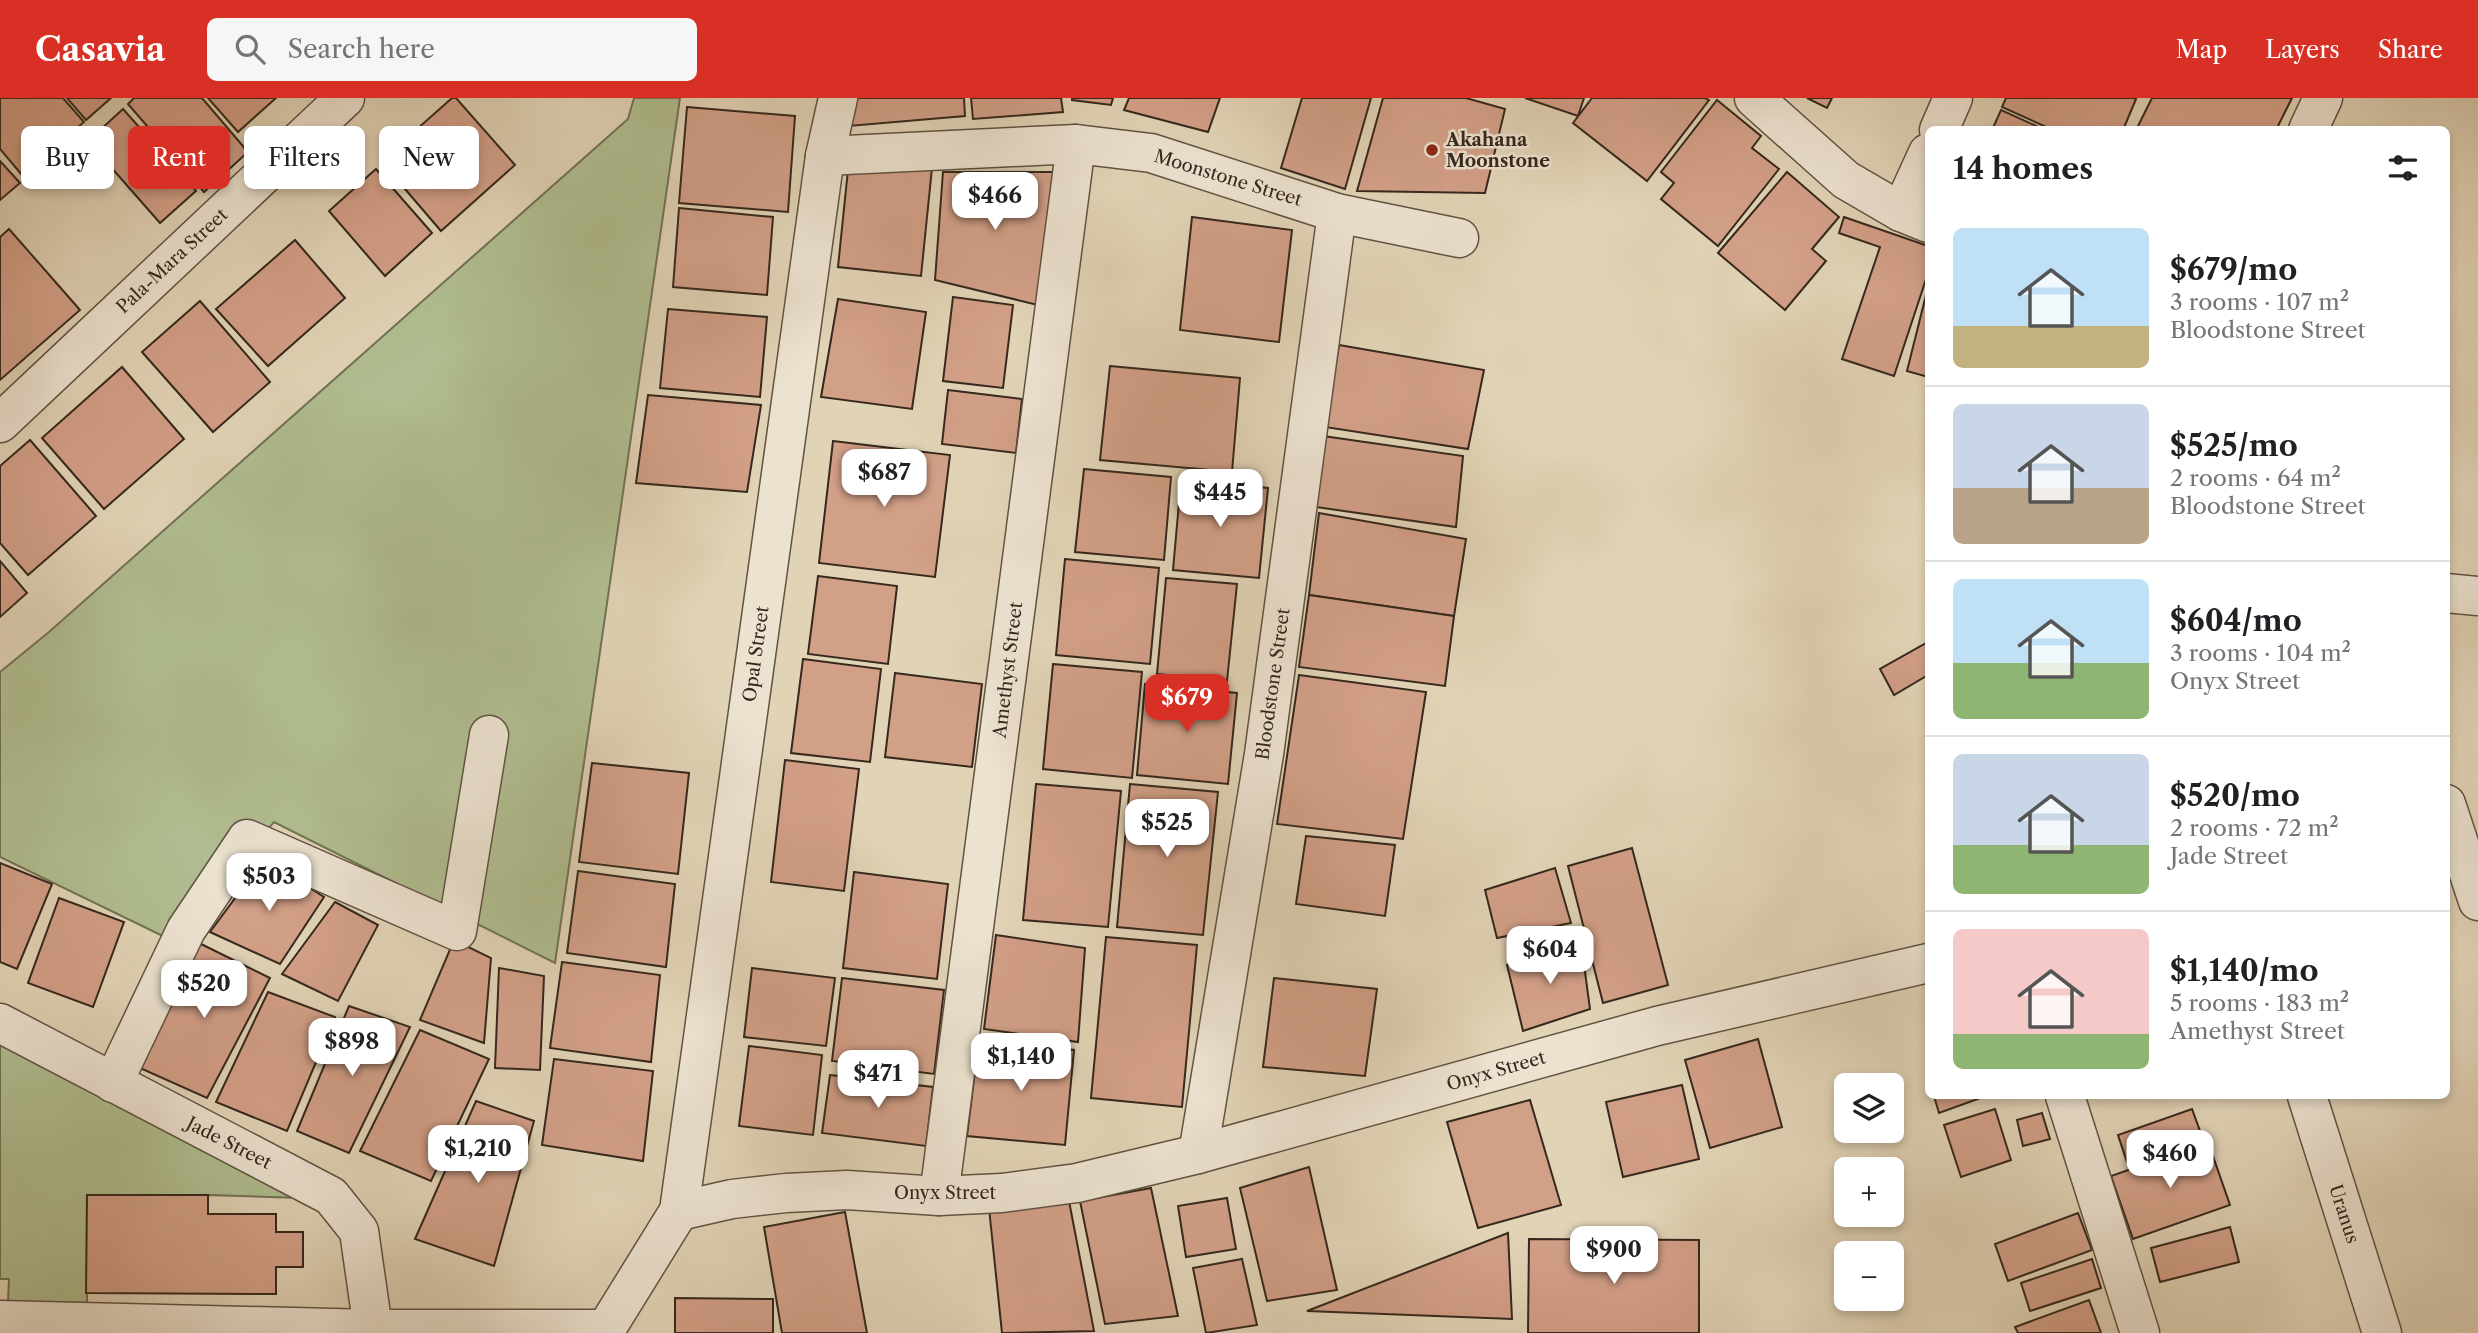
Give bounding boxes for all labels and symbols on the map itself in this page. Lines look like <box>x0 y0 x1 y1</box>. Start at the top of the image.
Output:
place label: Akahana Moonstone <box>1445 129 1550 172</box>
marker: Akahana Moonstone <box>1424 142 1440 158</box>
street label: Moonstone Street <box>1151 145 1305 211</box>
pin: $466 <box>954 172 1036 232</box>
street label: Pala-Mara Street <box>112 203 233 318</box>
pin: $687 <box>843 450 925 509</box>
pin: $445 <box>1179 470 1261 529</box>
street label: Amethyst Street <box>989 600 1027 740</box>
street label: Opal Street <box>738 604 774 703</box>
street label: Bloodstone Street <box>1251 606 1295 761</box>
pin: $679 <box>1146 674 1228 734</box>
pin: $525 <box>1126 800 1208 859</box>
pin: $503 <box>228 854 310 913</box>
pin: $604 <box>1509 926 1591 986</box>
pin: $520 <box>163 960 245 1020</box>
pin: $898 <box>311 1018 393 1078</box>
pin: $1,140 <box>964 1034 1078 1093</box>
street label: Onyx Street <box>1444 1046 1549 1096</box>
pin: $471 <box>837 1051 919 1110</box>
street label: Jade Street <box>180 1111 276 1174</box>
pin: $1,210 <box>421 1126 535 1185</box>
pin: $460 <box>2129 1130 2211 1190</box>
street label: Onyx Street <box>894 1182 997 1204</box>
street label: Uranus <box>2324 1182 2364 1246</box>
pin: $900 <box>1573 1226 1655 1286</box>

